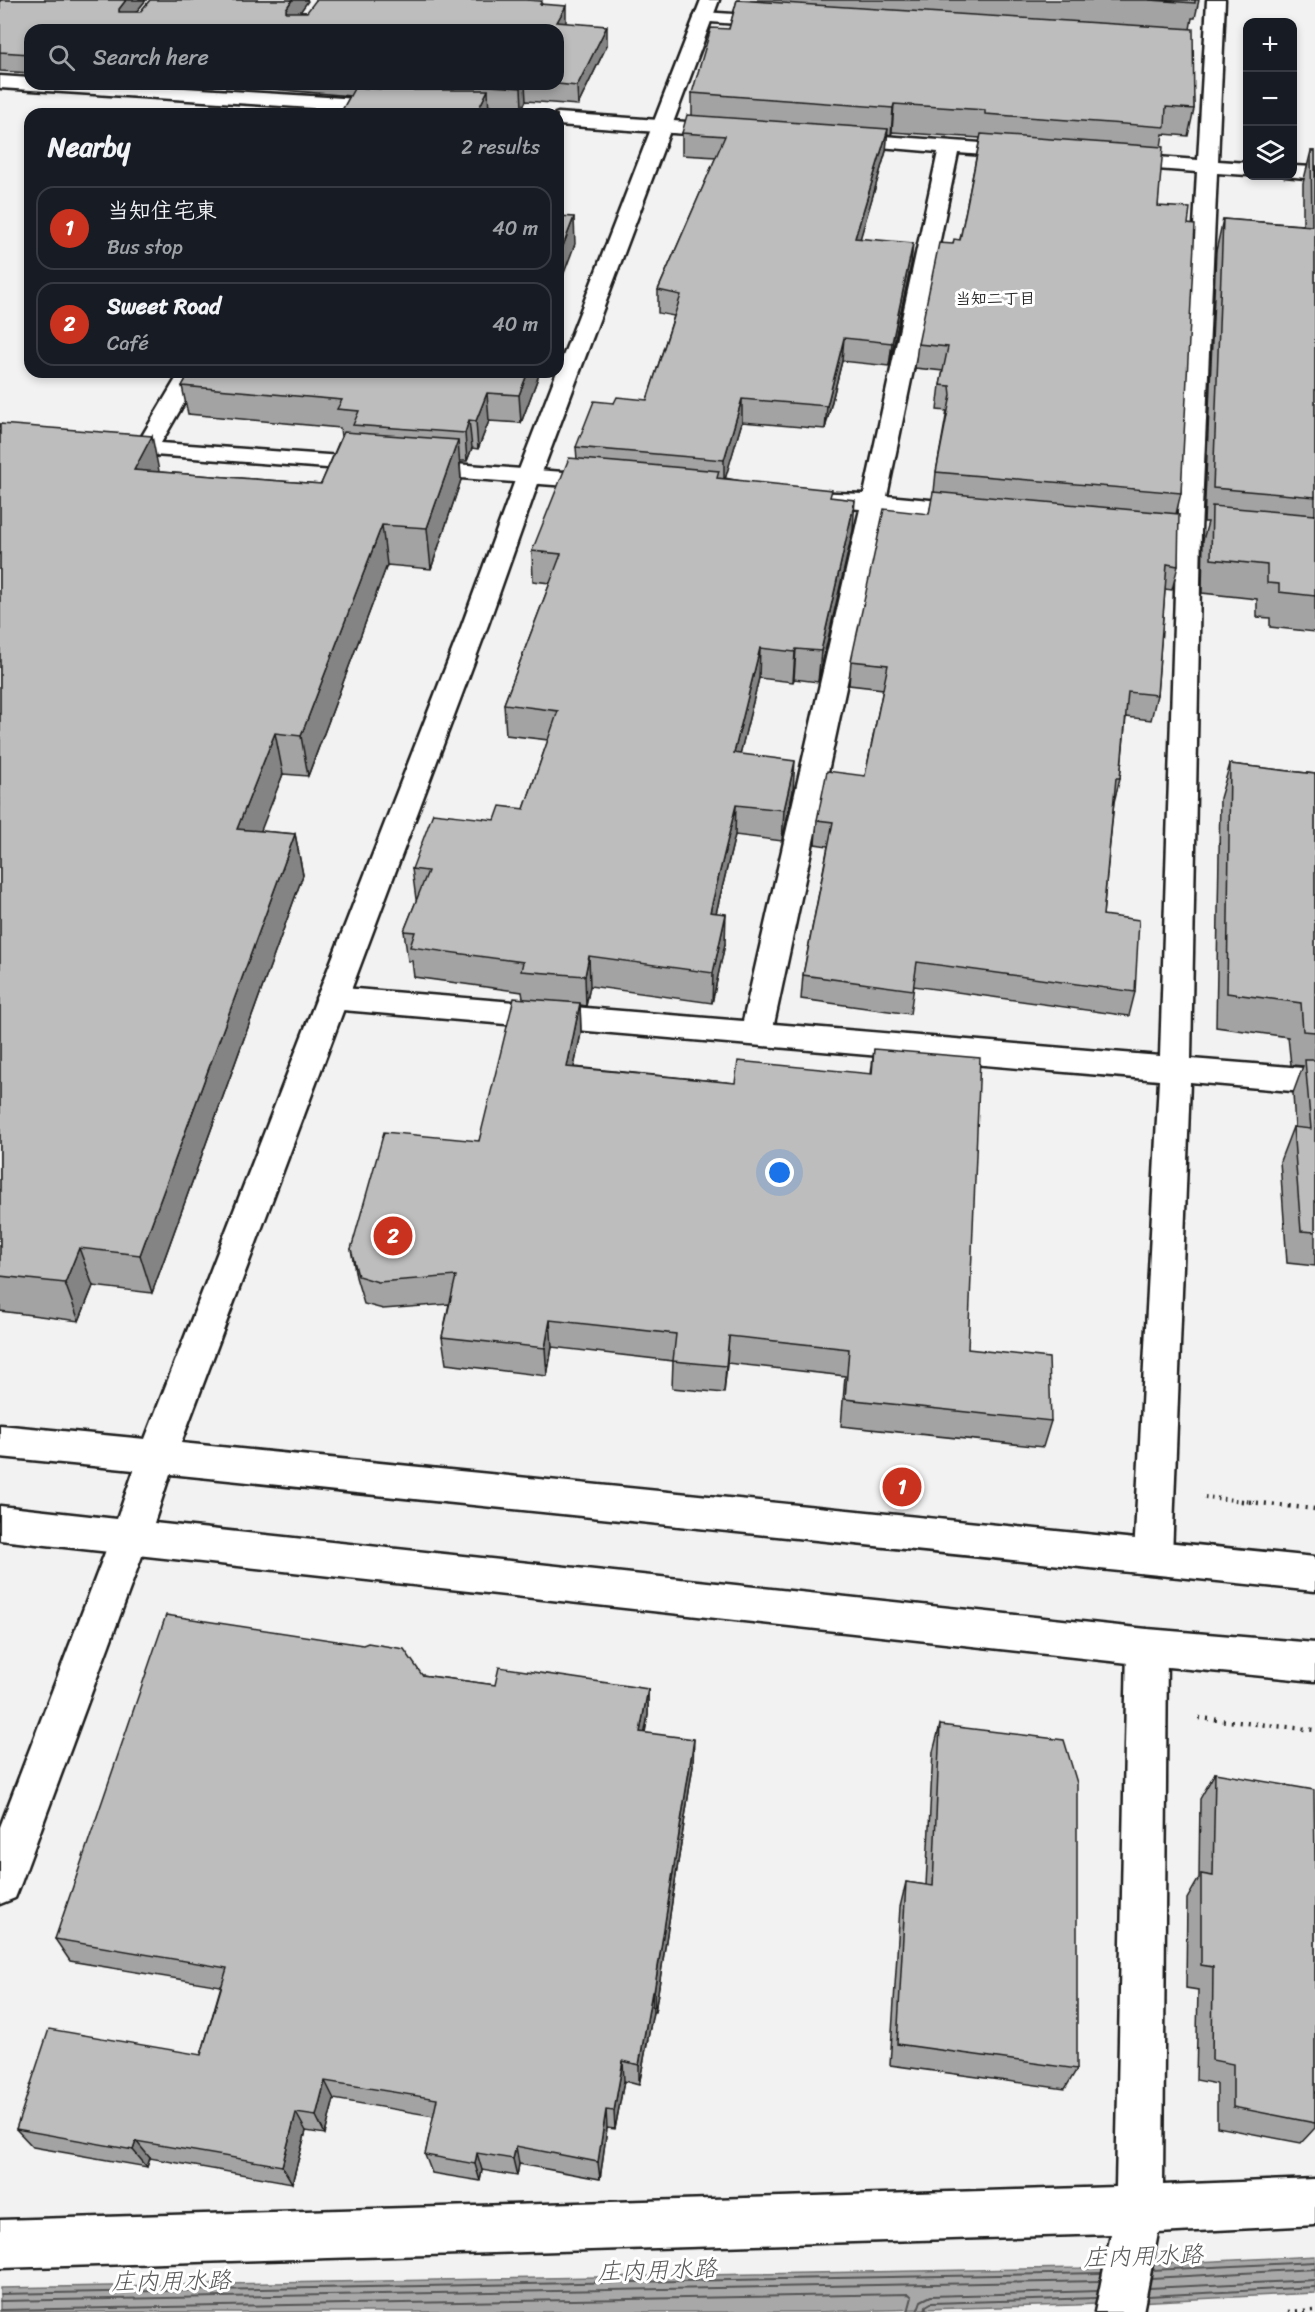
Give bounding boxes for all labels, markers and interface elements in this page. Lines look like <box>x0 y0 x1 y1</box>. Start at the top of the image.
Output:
map controls <box>1243 18 1297 180</box>
button: + <box>1243 18 1297 72</box>
search box <box>24 24 564 90</box>
text: Search here <box>93 38 209 77</box>
icon: search <box>45 41 78 74</box>
button: − <box>1243 72 1297 126</box>
text: Nearby <box>48 124 130 170</box>
button: layers <box>1243 126 1297 180</box>
text: 2 results <box>461 130 540 165</box>
text: 当知住宅東 <box>107 191 217 230</box>
text: 1 <box>65 211 74 246</box>
text: 40 m <box>492 211 538 246</box>
text: Bus stop <box>107 230 183 265</box>
district label: 当知二丁目 <box>955 284 1035 313</box>
text: Sweet Road <box>107 287 221 326</box>
text: 2 <box>64 307 75 342</box>
text: 40 m <box>492 307 538 342</box>
text: Café <box>107 326 149 361</box>
your location <box>765 1158 794 1187</box>
pin: 2 <box>374 1214 412 1258</box>
pin: 1 <box>882 1464 922 1510</box>
water label: 庄内用水路 <box>1082 2233 1206 2279</box>
water label: 庄内用水路 <box>596 2247 720 2293</box>
water label: 庄内用水路 <box>111 2259 233 2303</box>

